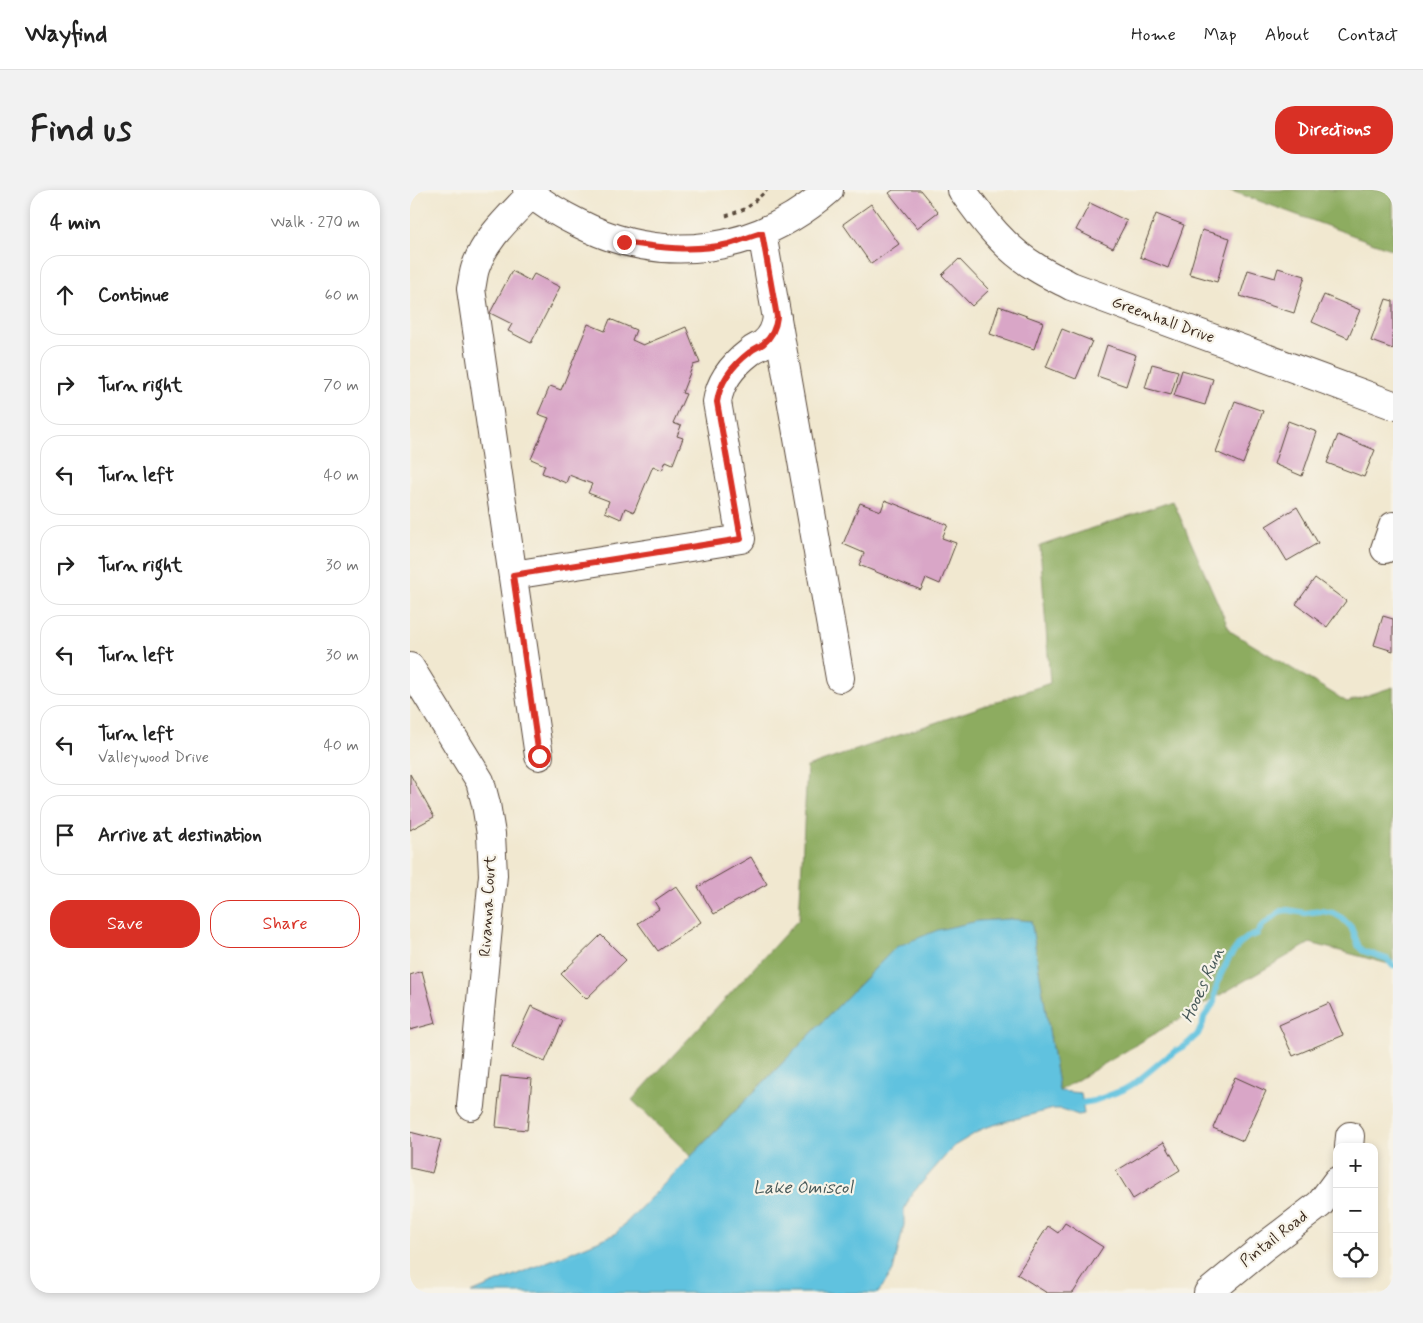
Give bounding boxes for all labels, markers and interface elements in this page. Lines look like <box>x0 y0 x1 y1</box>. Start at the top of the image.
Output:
text: Wayfind <box>25 19 107 50</box>
text: Home <box>1131 23 1176 47</box>
text: Map <box>1204 23 1237 47</box>
text: About <box>1265 23 1309 47</box>
text: Contact <box>1337 23 1398 47</box>
button: Directions <box>1275 106 1393 154</box>
text: Find us <box>30 107 132 153</box>
text: 4 min <box>50 209 101 237</box>
text: Walk · 270 m <box>271 212 360 233</box>
route end <box>613 231 636 254</box>
icon: ahead <box>51 281 79 309</box>
text: Continue <box>98 283 169 308</box>
text: 60 m <box>325 285 359 306</box>
street label: Greenhall Drive <box>1109 292 1217 348</box>
icon: right <box>51 371 79 399</box>
text: Turn right <box>98 373 182 398</box>
text: 70 m <box>323 375 359 396</box>
icon: left <box>51 461 79 489</box>
text: Turn left <box>98 463 174 488</box>
text: 40 m <box>323 465 359 486</box>
icon: right <box>51 551 79 579</box>
text: Turn right <box>98 553 182 578</box>
text: 30 m <box>326 555 359 576</box>
icon: left <box>51 641 79 669</box>
text: Turn left <box>98 643 174 668</box>
text: 30 m <box>326 645 359 666</box>
text: Turn left <box>98 722 174 747</box>
icon: left <box>51 731 79 759</box>
text: 40 m <box>323 735 359 756</box>
route start <box>528 745 551 768</box>
text: Valleywood Drive <box>98 747 209 768</box>
icon: arrive <box>51 821 79 849</box>
text: Arrive at destination <box>98 823 262 848</box>
street label: Rivanna Court <box>475 854 501 957</box>
button: Save <box>50 900 200 948</box>
button: Share <box>210 900 360 948</box>
water label: Hooes Run <box>1176 943 1230 1027</box>
map controls <box>1333 1143 1378 1278</box>
button: + <box>1333 1143 1378 1188</box>
water label: Lake Omiscol <box>753 1176 854 1200</box>
button: − <box>1333 1188 1378 1233</box>
street label: Pintail Road <box>1236 1206 1312 1272</box>
button: locate <box>1333 1233 1378 1278</box>

